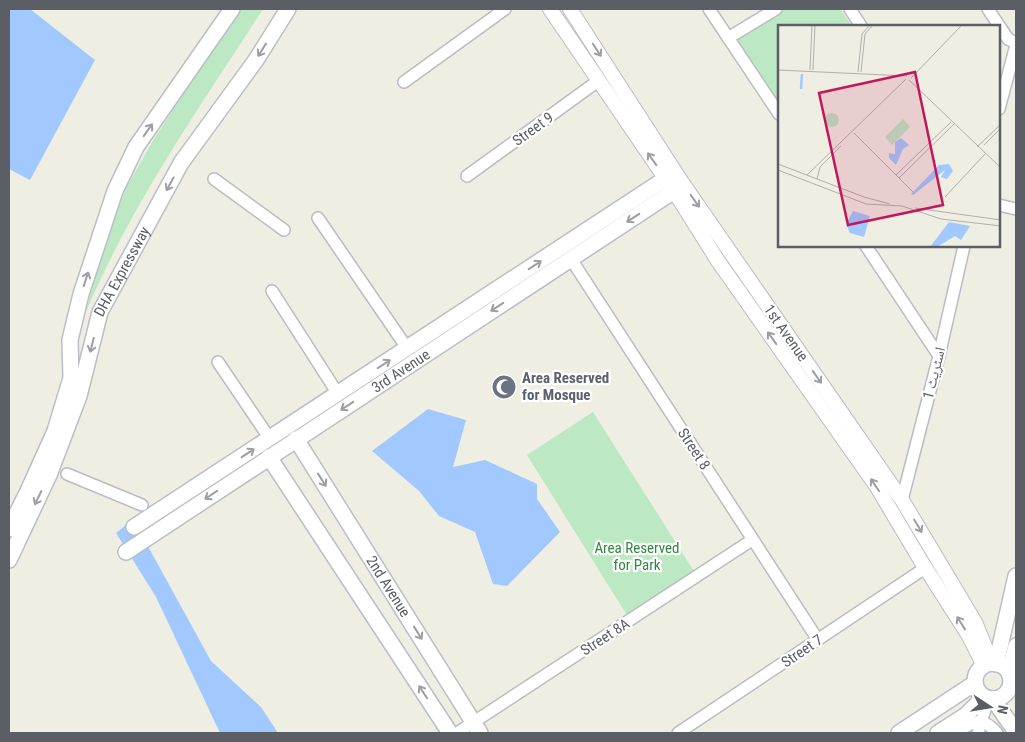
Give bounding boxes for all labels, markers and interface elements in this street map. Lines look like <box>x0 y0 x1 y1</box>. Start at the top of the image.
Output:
inset map <box>778 25 1000 248</box>
one-way arrow <box>592 42 602 56</box>
one-way arrow <box>256 43 267 57</box>
street label: Street 9 <box>509 108 557 150</box>
one-way arrow <box>143 123 153 137</box>
one-way arrow <box>647 153 657 167</box>
one-way arrow <box>165 176 174 191</box>
one-way arrow <box>689 194 700 208</box>
one-way arrow <box>627 213 641 223</box>
street label: DHA Expressway <box>90 223 154 320</box>
one-way arrow <box>527 260 541 270</box>
one-way arrow <box>82 272 91 288</box>
street label: 1st Avenue <box>760 301 812 365</box>
one-way arrow <box>491 302 505 312</box>
one-way arrow <box>767 331 777 345</box>
one-way arrow <box>87 337 96 353</box>
street label: 3rd Avenue <box>368 345 433 397</box>
street label: اسٹریٹ 1 <box>919 345 949 401</box>
one-way arrow <box>377 358 391 369</box>
place label: Area Reserved for Mosque <box>522 369 609 404</box>
one-way arrow <box>812 370 822 384</box>
mosque icon: Area Reserved for Mosque <box>491 374 517 400</box>
one-way arrow <box>340 401 354 411</box>
street label: Street 8 <box>674 425 714 473</box>
one-way arrow <box>241 447 255 457</box>
one-way arrow <box>318 473 328 487</box>
one-way arrow <box>870 478 880 492</box>
one-way arrow <box>33 490 42 505</box>
one-way arrow <box>205 490 219 500</box>
one-way arrow <box>914 519 924 533</box>
park label: Area Reserved for Park <box>594 539 680 574</box>
street label: 2nd Avenue <box>362 553 414 620</box>
street label: Street 8A <box>577 614 633 659</box>
one-way arrow <box>955 617 965 631</box>
one-way arrow <box>412 626 423 640</box>
street label: Street 7 <box>778 631 826 671</box>
north arrow <box>965 682 1015 732</box>
one-way arrow <box>418 686 428 700</box>
text: N <box>994 704 1011 716</box>

